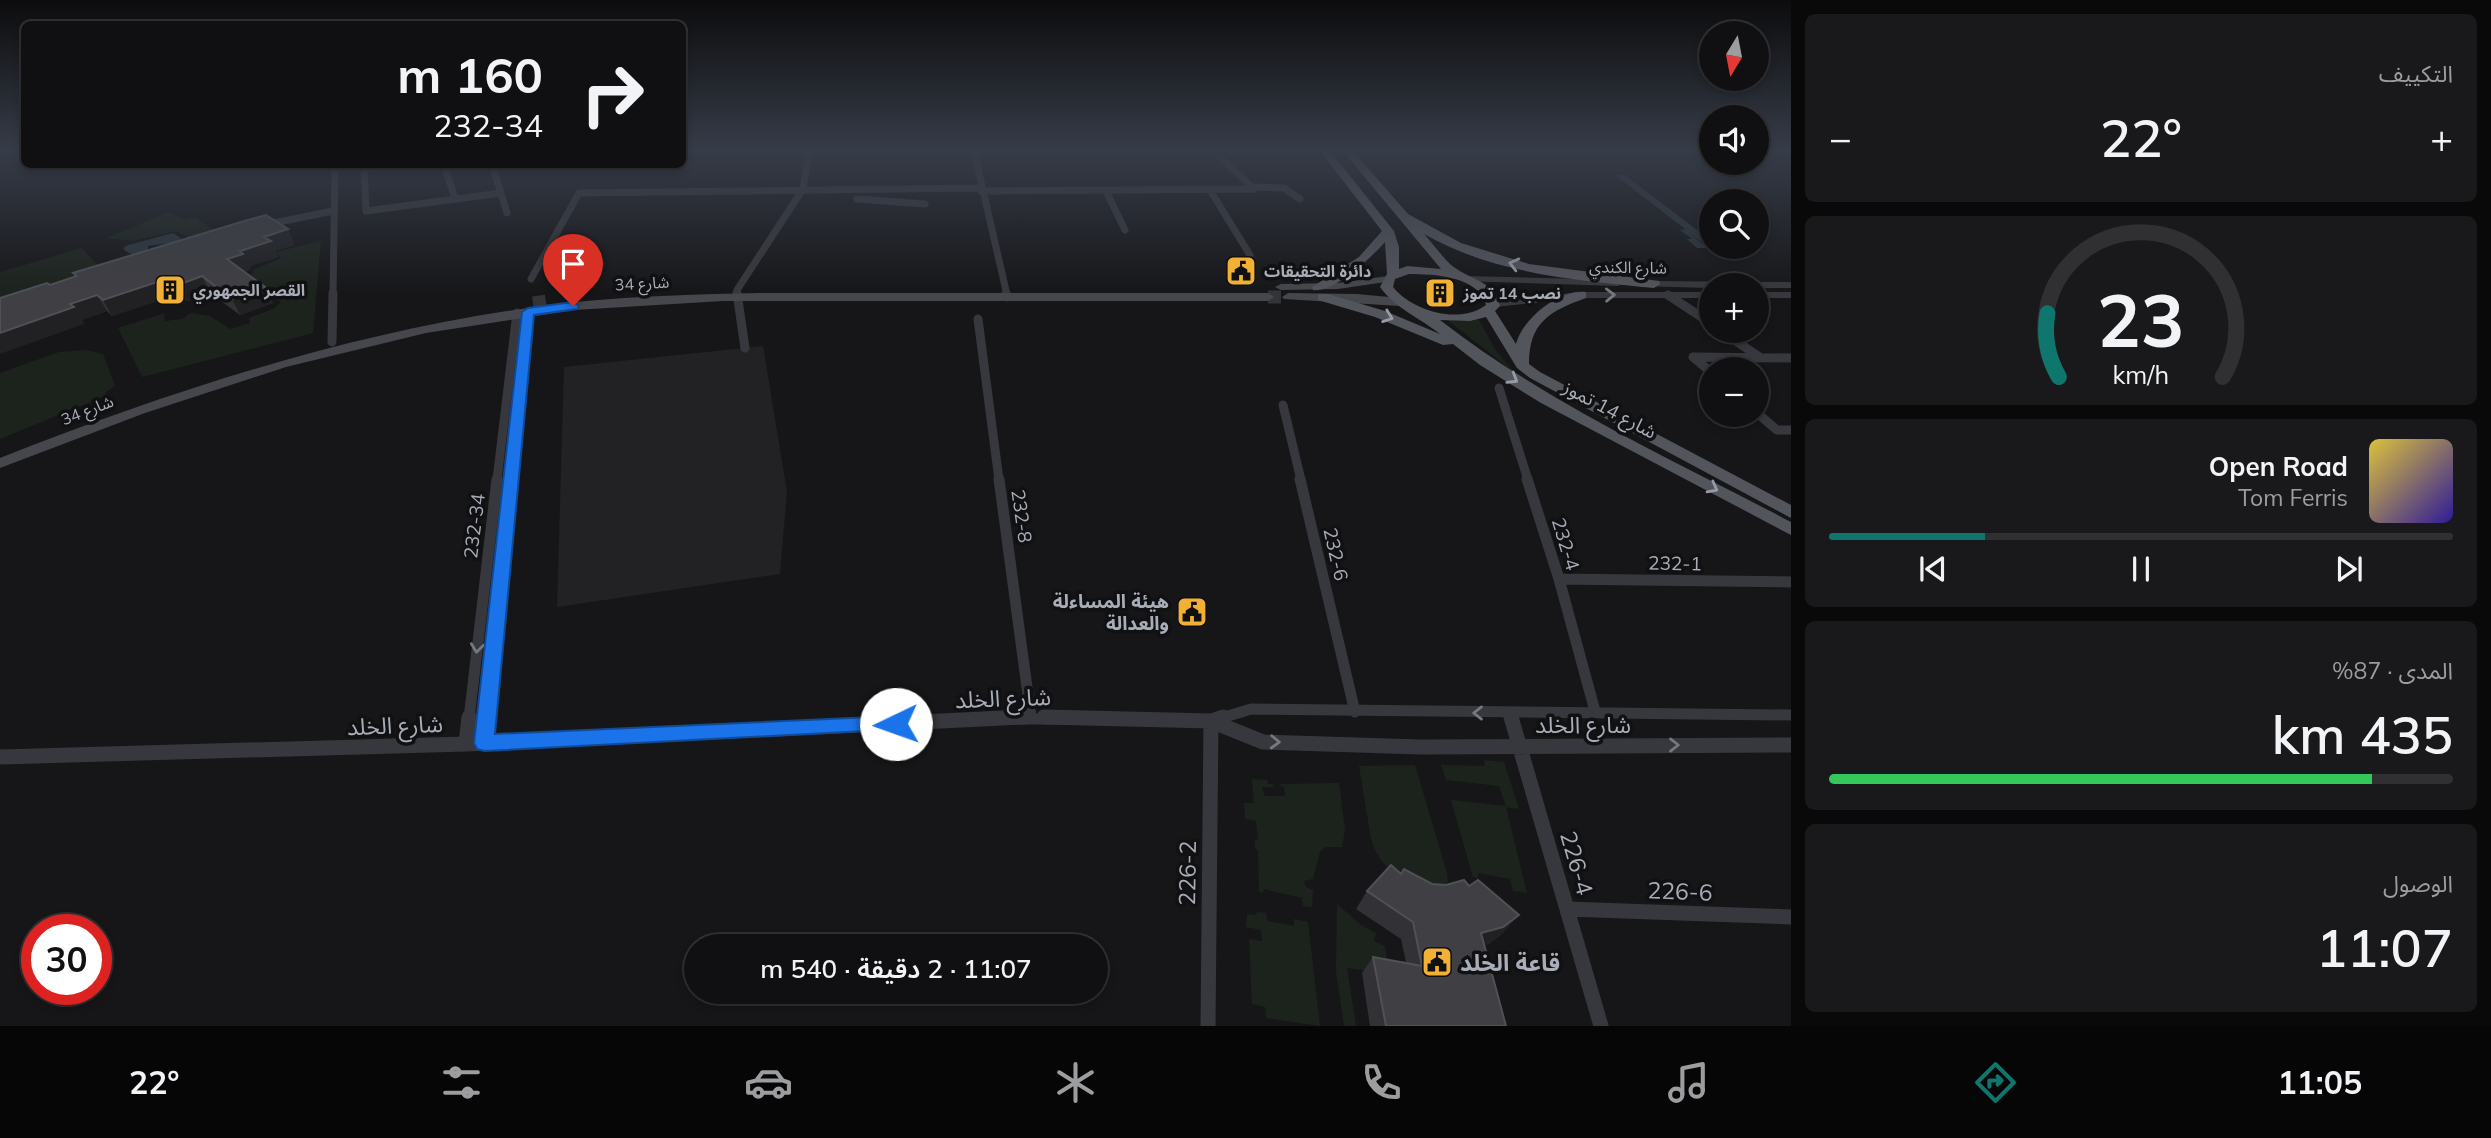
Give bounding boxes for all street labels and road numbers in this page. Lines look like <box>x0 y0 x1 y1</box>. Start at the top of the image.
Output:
street label: شارع الكندي <box>1589 256 1667 281</box>
street label: شارع 34 <box>614 272 670 297</box>
street label: شارع 14 تموز <box>1557 374 1661 445</box>
street label: شارع 34 <box>58 391 117 432</box>
street label: 232-8 <box>1006 488 1038 544</box>
street label: 232-34 <box>458 492 490 560</box>
street label: 232-4 <box>1547 515 1585 573</box>
street label: 232-6 <box>1318 525 1354 583</box>
street label: 232-1 <box>1648 551 1702 575</box>
street label: شارع الخلد <box>954 682 1052 717</box>
street label: شارع الخلد <box>346 709 444 744</box>
street label: شارع الخلد <box>1535 710 1631 742</box>
street label: 226-4 <box>1554 828 1600 898</box>
street label: 226-2 <box>1172 840 1202 906</box>
street label: 226-6 <box>1647 875 1713 907</box>

